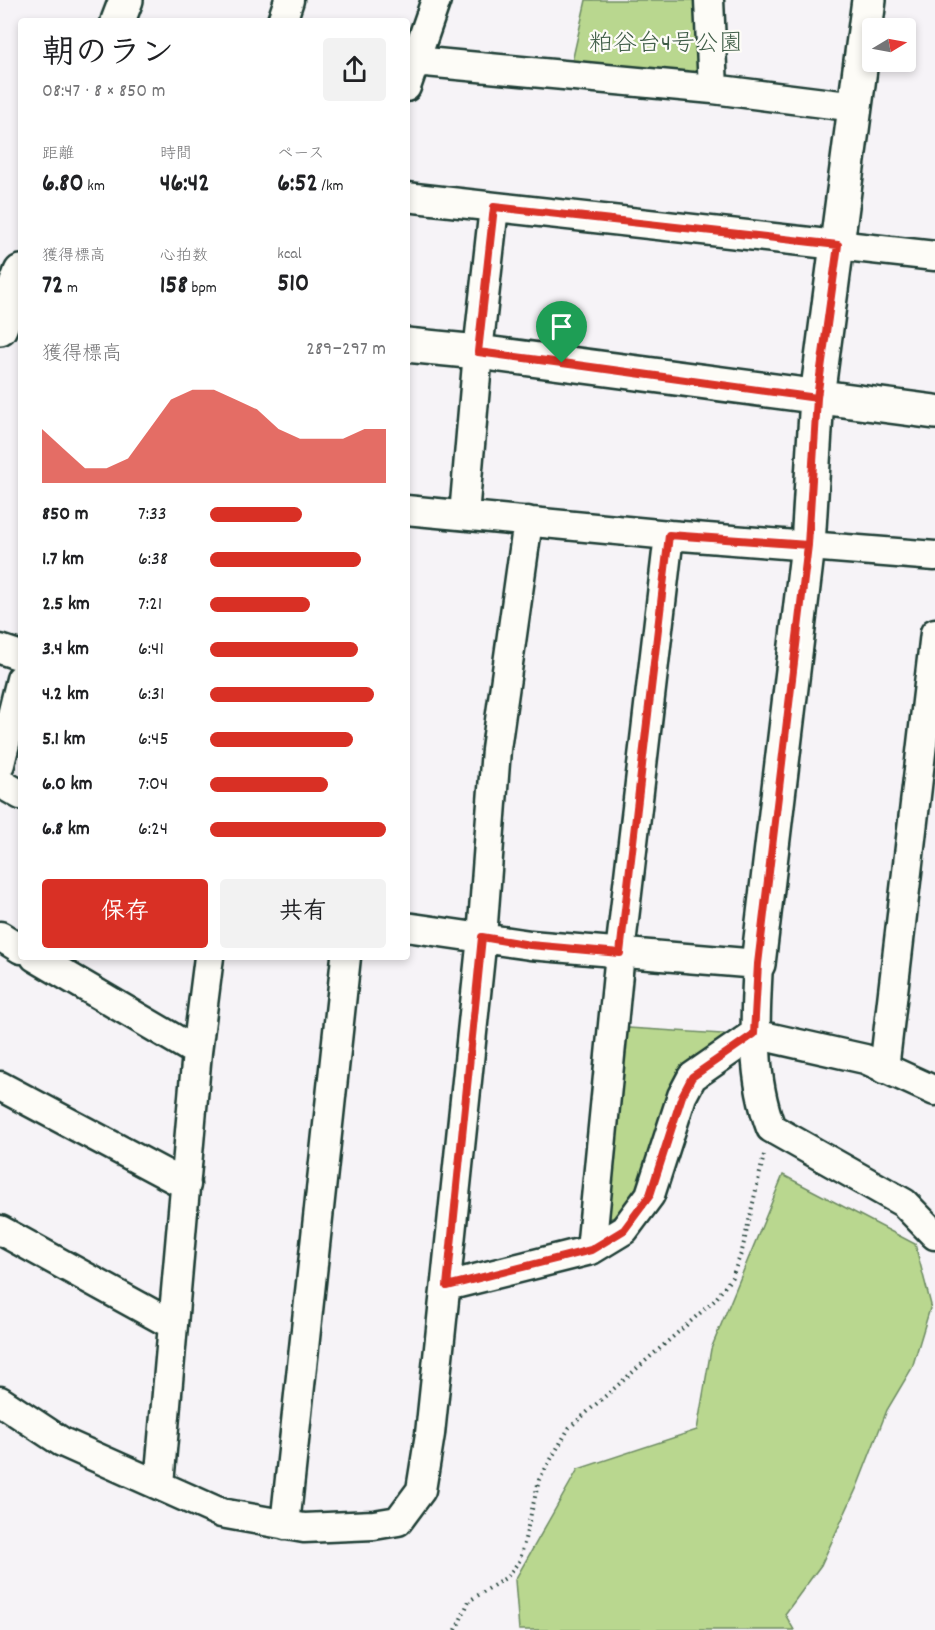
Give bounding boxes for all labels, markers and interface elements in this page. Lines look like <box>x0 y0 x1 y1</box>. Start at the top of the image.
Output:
north arrow <box>862 18 916 72</box>
map controls <box>862 18 916 72</box>
park label: 粕谷台4号公園 <box>589 28 743 62</box>
text: 朝のラン <box>42 32 174 79</box>
button: share <box>323 38 386 101</box>
text: 08:47 · 8 × 850 m <box>42 78 165 106</box>
text: 距離 <box>42 143 74 166</box>
text: 時間 <box>160 143 192 166</box>
text: ペース <box>277 143 324 166</box>
text: 6.80 <box>42 166 84 203</box>
text: 46:42 <box>160 166 210 203</box>
text: 6:52 <box>277 166 318 203</box>
text: km <box>84 175 105 198</box>
text: /km <box>318 175 344 198</box>
text: kcal <box>277 243 302 266</box>
text: 獲得標高 <box>42 245 106 268</box>
text: 心拍数 <box>160 245 208 268</box>
text: 510 <box>277 266 309 303</box>
text: 72 <box>42 268 63 305</box>
text: 158 <box>160 268 188 305</box>
text: m <box>63 277 78 300</box>
text: bpm <box>188 277 217 300</box>
pin <box>536 301 587 363</box>
icon: arrive <box>545 310 578 343</box>
text: 289–297 m <box>306 336 386 364</box>
text: 獲得標高 <box>42 341 122 369</box>
text: 850 m <box>42 501 89 529</box>
text: 7:33 <box>138 501 167 529</box>
text: 1.7 km <box>42 546 84 574</box>
text: 6:38 <box>138 546 168 574</box>
text: 2.5 km <box>42 591 90 619</box>
text: 7:21 <box>138 591 162 619</box>
text: 3.4 km <box>42 636 89 664</box>
text: 6:41 <box>138 636 164 664</box>
text: 4.2 km <box>42 681 89 709</box>
text: 6:31 <box>138 681 164 709</box>
text: 5.1 km <box>42 726 85 754</box>
text: 6:45 <box>138 726 169 754</box>
text: 6.0 km <box>42 771 93 799</box>
text: 7:04 <box>138 771 168 799</box>
text: 6.8 km <box>42 816 90 844</box>
text: 6:24 <box>138 816 168 844</box>
button: 保存 <box>42 879 208 948</box>
button: 共有 <box>220 879 386 948</box>

